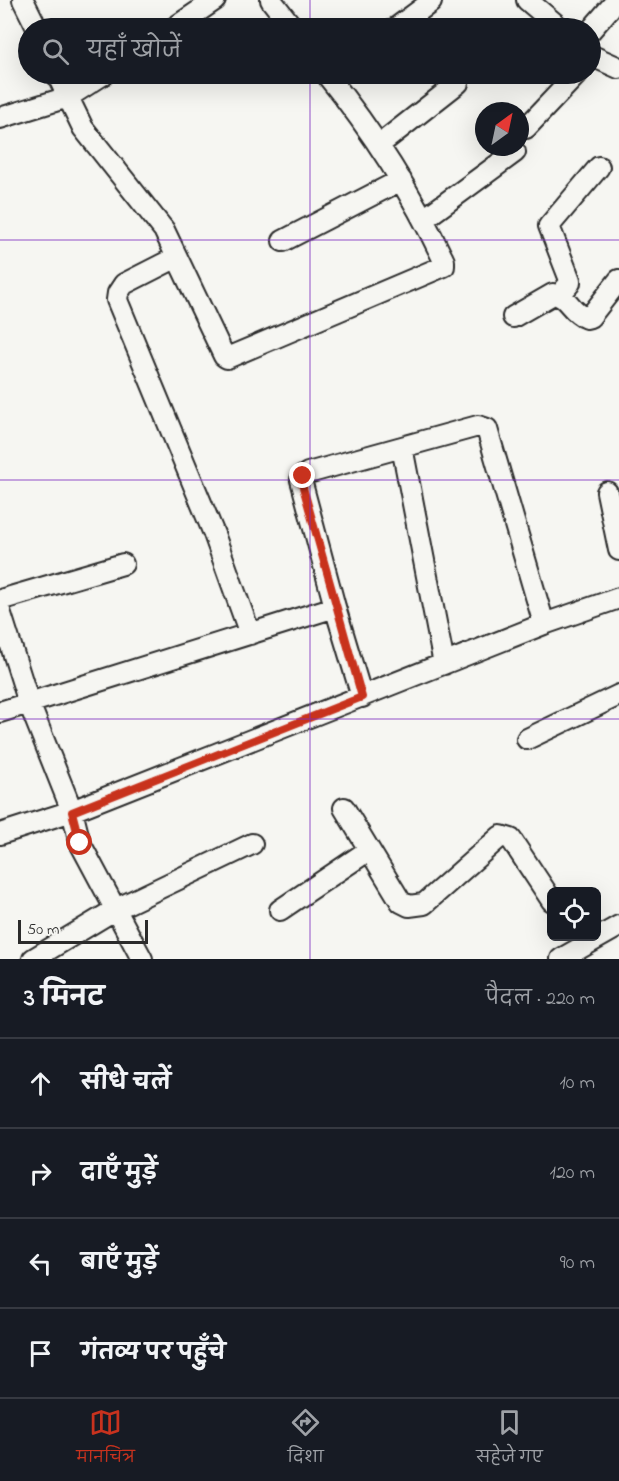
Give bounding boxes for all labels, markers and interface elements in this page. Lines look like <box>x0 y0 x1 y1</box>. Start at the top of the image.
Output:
search box <box>18 18 601 84</box>
icon: search <box>39 35 72 68</box>
text: यहाँ खोजें <box>87 36 181 68</box>
north arrow <box>475 102 529 156</box>
route end <box>289 462 315 488</box>
route start <box>66 829 92 855</box>
map controls <box>547 887 601 941</box>
button: locate <box>547 887 601 941</box>
scale bar <box>18 917 148 944</box>
text: 50 m <box>27 918 59 942</box>
text: 3 मिनट <box>24 980 104 1018</box>
text: पैदल · 220 m <box>485 985 595 1014</box>
icon: ahead <box>24 1067 57 1100</box>
text: सीधे चलें <box>81 1068 171 1100</box>
text: 10 m <box>559 1069 595 1098</box>
icon: right <box>24 1157 57 1190</box>
text: दाएँ मुड़ें <box>81 1158 157 1190</box>
text: 120 m <box>550 1159 595 1188</box>
icon: left <box>24 1247 57 1280</box>
text: बाएँ मुड़ें <box>81 1248 158 1280</box>
text: 90 m <box>560 1249 595 1278</box>
icon: arrive <box>24 1337 57 1370</box>
text: गंतव्य पर पहुँचे <box>81 1338 226 1370</box>
tab: मानचित्र <box>76 1406 135 1474</box>
tab: दिशा <box>288 1406 324 1474</box>
tab: सहेजे गए <box>476 1406 543 1474</box>

